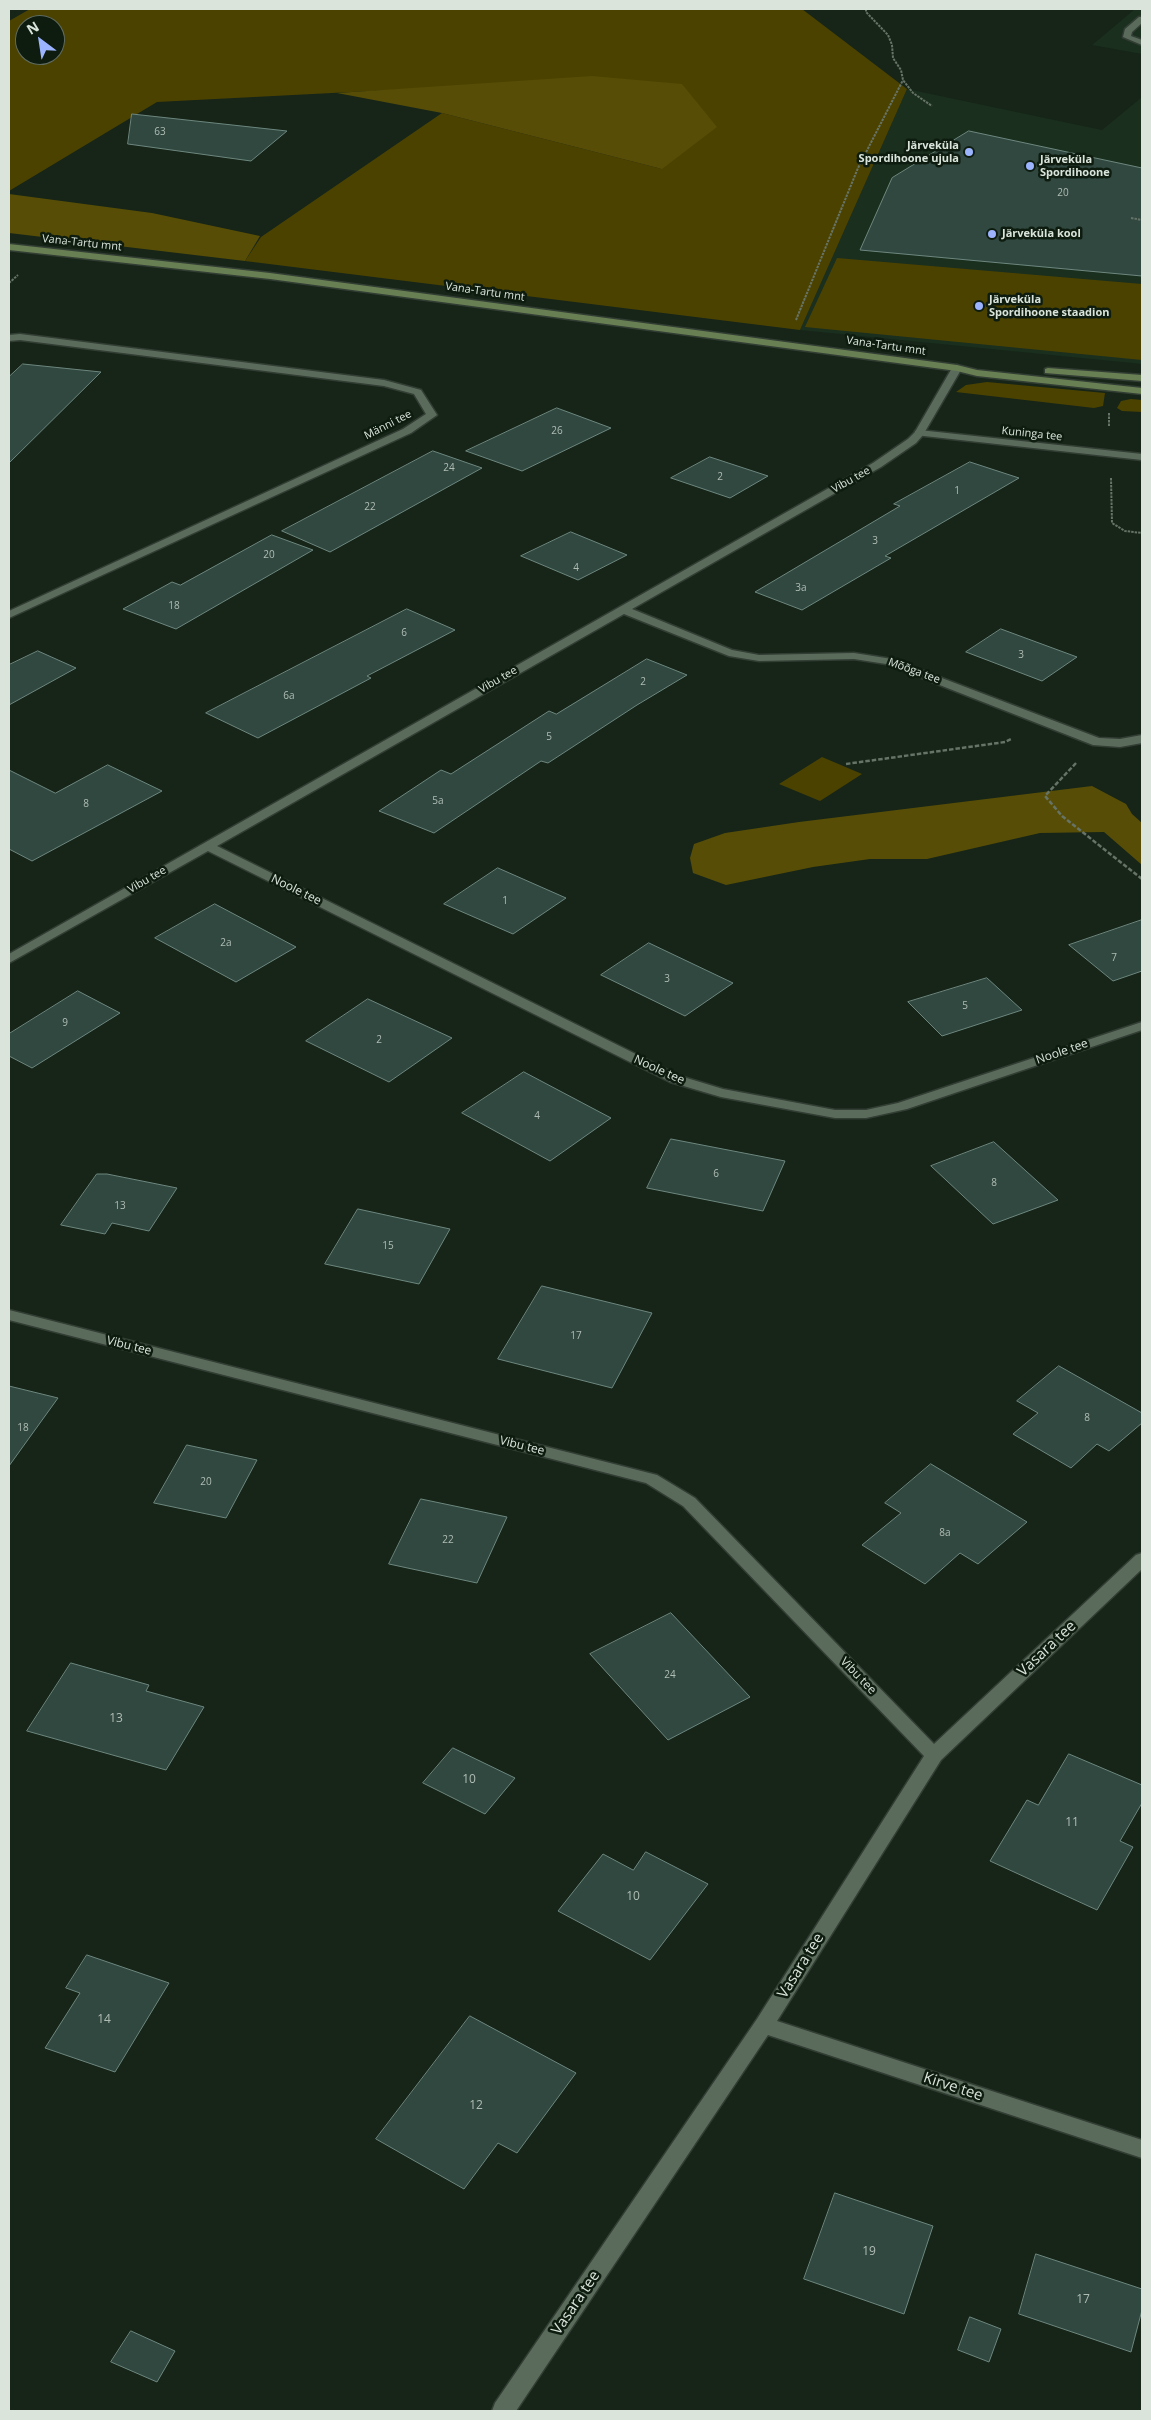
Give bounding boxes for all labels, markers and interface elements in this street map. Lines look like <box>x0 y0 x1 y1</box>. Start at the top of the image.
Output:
north arrow <box>15 15 65 65</box>
text: N <box>23 16 42 39</box>
house number: 63 <box>154 126 166 138</box>
place label: Järveküla Spordihoone ujula <box>859 139 959 165</box>
marker: Järveküla Spordihoone ujula <box>963 146 975 158</box>
place label: Järveküla Spordihoone <box>1040 153 1110 179</box>
marker: Järveküla Spordihoone <box>1024 160 1036 172</box>
house number: 20 <box>1057 187 1069 199</box>
place label: Järveküla kool <box>1002 227 1081 241</box>
marker: Järveküla kool <box>986 228 998 240</box>
street label: Vana-Tartu mnt <box>41 232 123 254</box>
street label: Vana-Tartu mnt <box>444 280 526 304</box>
place label: Järveküla Spordihoone staadion <box>989 293 1109 319</box>
marker: Järveküla Spordihoone staadion <box>973 300 985 312</box>
street label: Vana-Tartu mnt <box>845 334 927 358</box>
street label: Männi tee <box>362 407 414 443</box>
street label: Kuninga tee <box>1001 424 1063 444</box>
house number: 26 <box>551 425 563 437</box>
house number: 24 <box>443 462 455 474</box>
street label: Vibu tee <box>829 464 873 496</box>
house number: 2 <box>717 471 723 483</box>
house number: 1 <box>954 485 960 497</box>
house number: 22 <box>364 501 376 513</box>
house number: 3 <box>872 535 878 547</box>
house number: 20 <box>263 549 275 561</box>
house number: 4 <box>573 562 579 574</box>
house number: 3a <box>795 582 807 594</box>
house number: 18 <box>168 600 180 612</box>
house number: 6 <box>401 627 407 639</box>
house number: 3 <box>1018 649 1024 661</box>
street label: Mõõga tee <box>886 656 942 686</box>
street label: Vibu tee <box>477 664 519 696</box>
house number: 2 <box>640 676 646 688</box>
house number: 6a <box>283 690 295 702</box>
house number: 5 <box>546 731 552 743</box>
house number: 5a <box>432 795 444 807</box>
house number: 8 <box>83 798 89 810</box>
street label: Vibu tee <box>126 864 168 896</box>
street label: Noole tee <box>269 872 323 908</box>
house number: 1 <box>502 895 508 907</box>
house number: 2a <box>220 937 232 949</box>
house number: 7 <box>1111 952 1117 964</box>
house number: 3 <box>664 973 670 985</box>
house number: 5 <box>962 1000 968 1012</box>
house number: 9 <box>62 1017 68 1029</box>
house number: 2 <box>376 1034 382 1046</box>
street label: Noole tee <box>1034 1036 1090 1068</box>
street label: Noole tee <box>631 1052 687 1088</box>
house number: 4 <box>534 1110 540 1122</box>
house number: 6 <box>713 1168 719 1180</box>
house number: 8 <box>991 1177 997 1189</box>
house number: 13 <box>114 1200 126 1212</box>
house number: 15 <box>382 1240 394 1252</box>
house number: 17 <box>570 1330 582 1342</box>
street label: Vibu tee <box>105 1333 153 1359</box>
house number: 8 <box>1084 1412 1090 1424</box>
house number: 18 <box>17 1422 29 1434</box>
street label: Vibu tee <box>498 1433 546 1459</box>
house number: 20 <box>200 1476 212 1488</box>
house number: 8a <box>939 1527 951 1539</box>
house number: 22 <box>442 1534 454 1546</box>
street label: Vasara tee <box>1014 1617 1080 1681</box>
street label: Vibu tee <box>837 1655 879 1697</box>
house number: 24 <box>664 1669 676 1681</box>
house number: 13 <box>109 1712 123 1726</box>
house number: 10 <box>462 1773 476 1787</box>
house number: 11 <box>1065 1816 1079 1830</box>
house number: 10 <box>626 1890 640 1904</box>
street label: Vasara tee <box>774 1930 828 2002</box>
house number: 14 <box>97 2013 111 2027</box>
street label: Kirve tee <box>921 2069 985 2105</box>
house number: 12 <box>469 2099 483 2113</box>
house number: 19 <box>862 2245 876 2259</box>
street label: Vasara tee <box>548 2268 604 2338</box>
house number: 17 <box>1076 2293 1090 2307</box>

